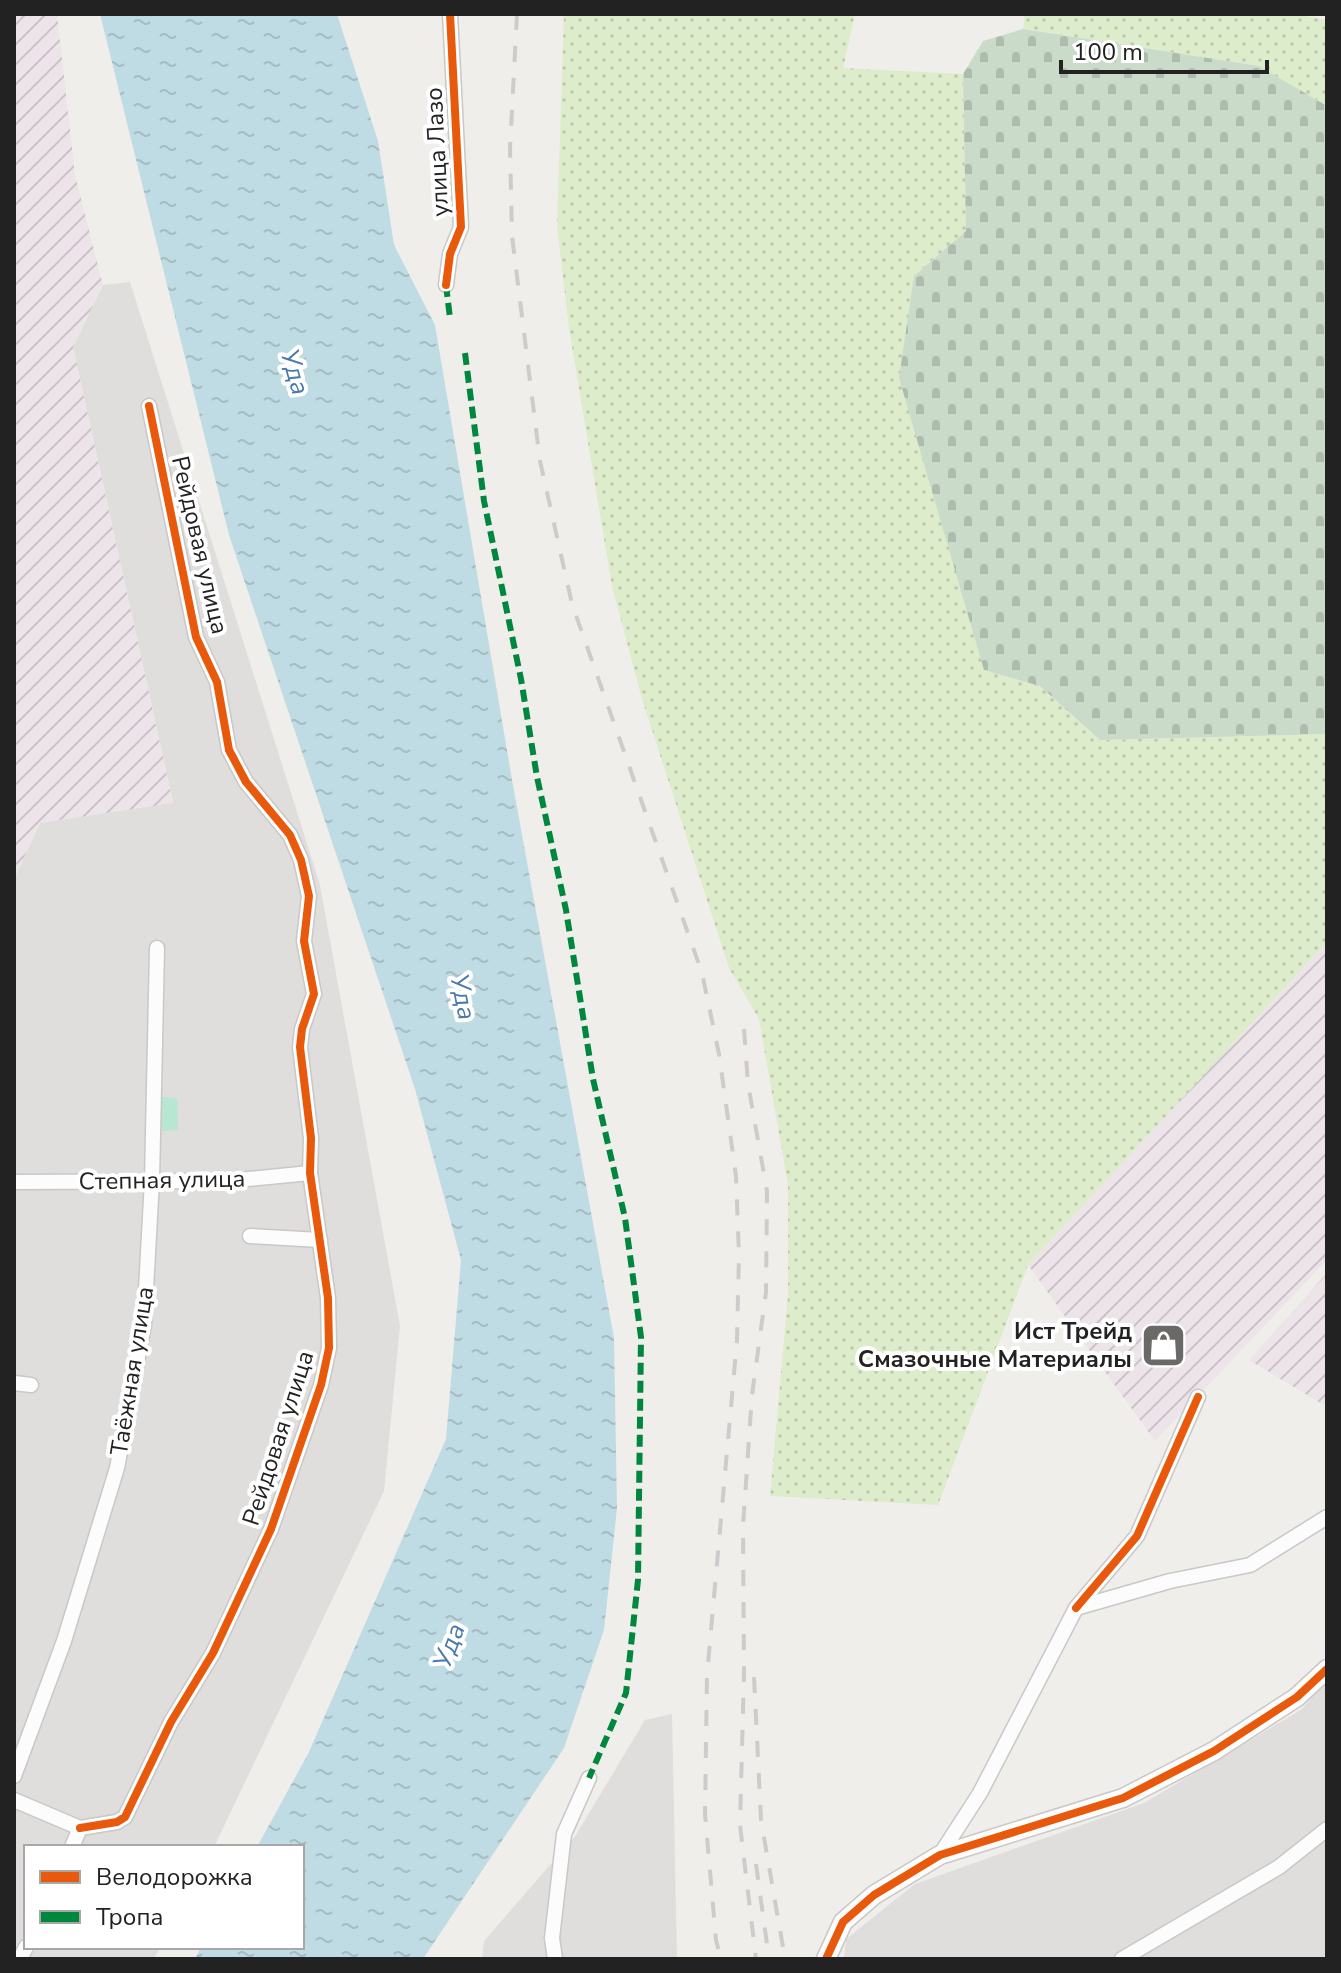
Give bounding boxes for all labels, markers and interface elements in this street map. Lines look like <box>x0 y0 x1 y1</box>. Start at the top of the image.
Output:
scale bar <box>1061 24 1267 74</box>
text: 100 m <box>1073 36 1143 68</box>
street label: улица Лазо <box>418 87 456 217</box>
water label: Уда <box>272 345 318 399</box>
street label: Рейдовая улица <box>164 453 236 637</box>
water label: Уда <box>441 971 485 1023</box>
street label: Степная улица <box>78 1163 246 1197</box>
street label: Таёжная улица <box>103 1284 161 1458</box>
place label: Ист Трейд Смазочные Материалы <box>858 1315 1132 1375</box>
shop icon: Ист Трейд Смазочные Материалы <box>1139 1321 1187 1369</box>
street label: Рейдовая улица <box>235 1347 321 1529</box>
water label: Уда <box>424 1618 474 1674</box>
legend <box>24 1845 304 1949</box>
text: Велодорожка <box>96 1861 253 1893</box>
text: Тропа <box>96 1901 163 1933</box>

